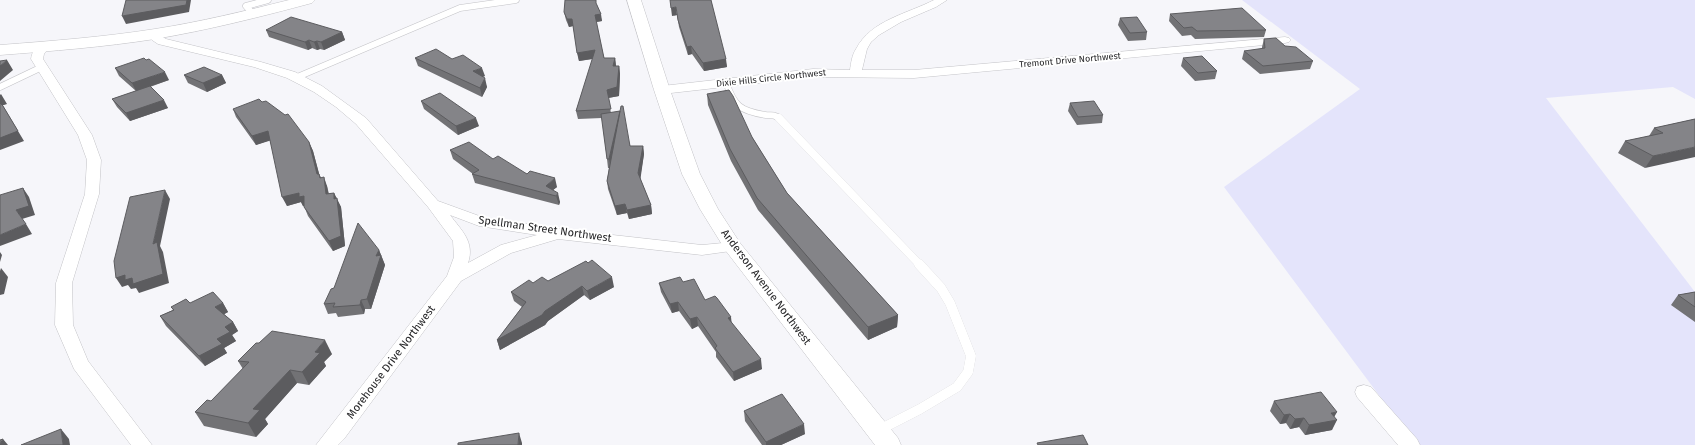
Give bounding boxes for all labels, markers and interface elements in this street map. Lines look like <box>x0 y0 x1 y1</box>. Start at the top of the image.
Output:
street label: Tremont Drive Northwest <box>1019 51 1122 69</box>
street label: Dixie Hills Circle Northwest <box>716 67 827 89</box>
street label: Spellman Street Northwest <box>478 213 612 245</box>
street label: Anderson Avenue Northwest <box>718 227 814 347</box>
street label: Morehouse Drive Northwest <box>344 303 438 421</box>

